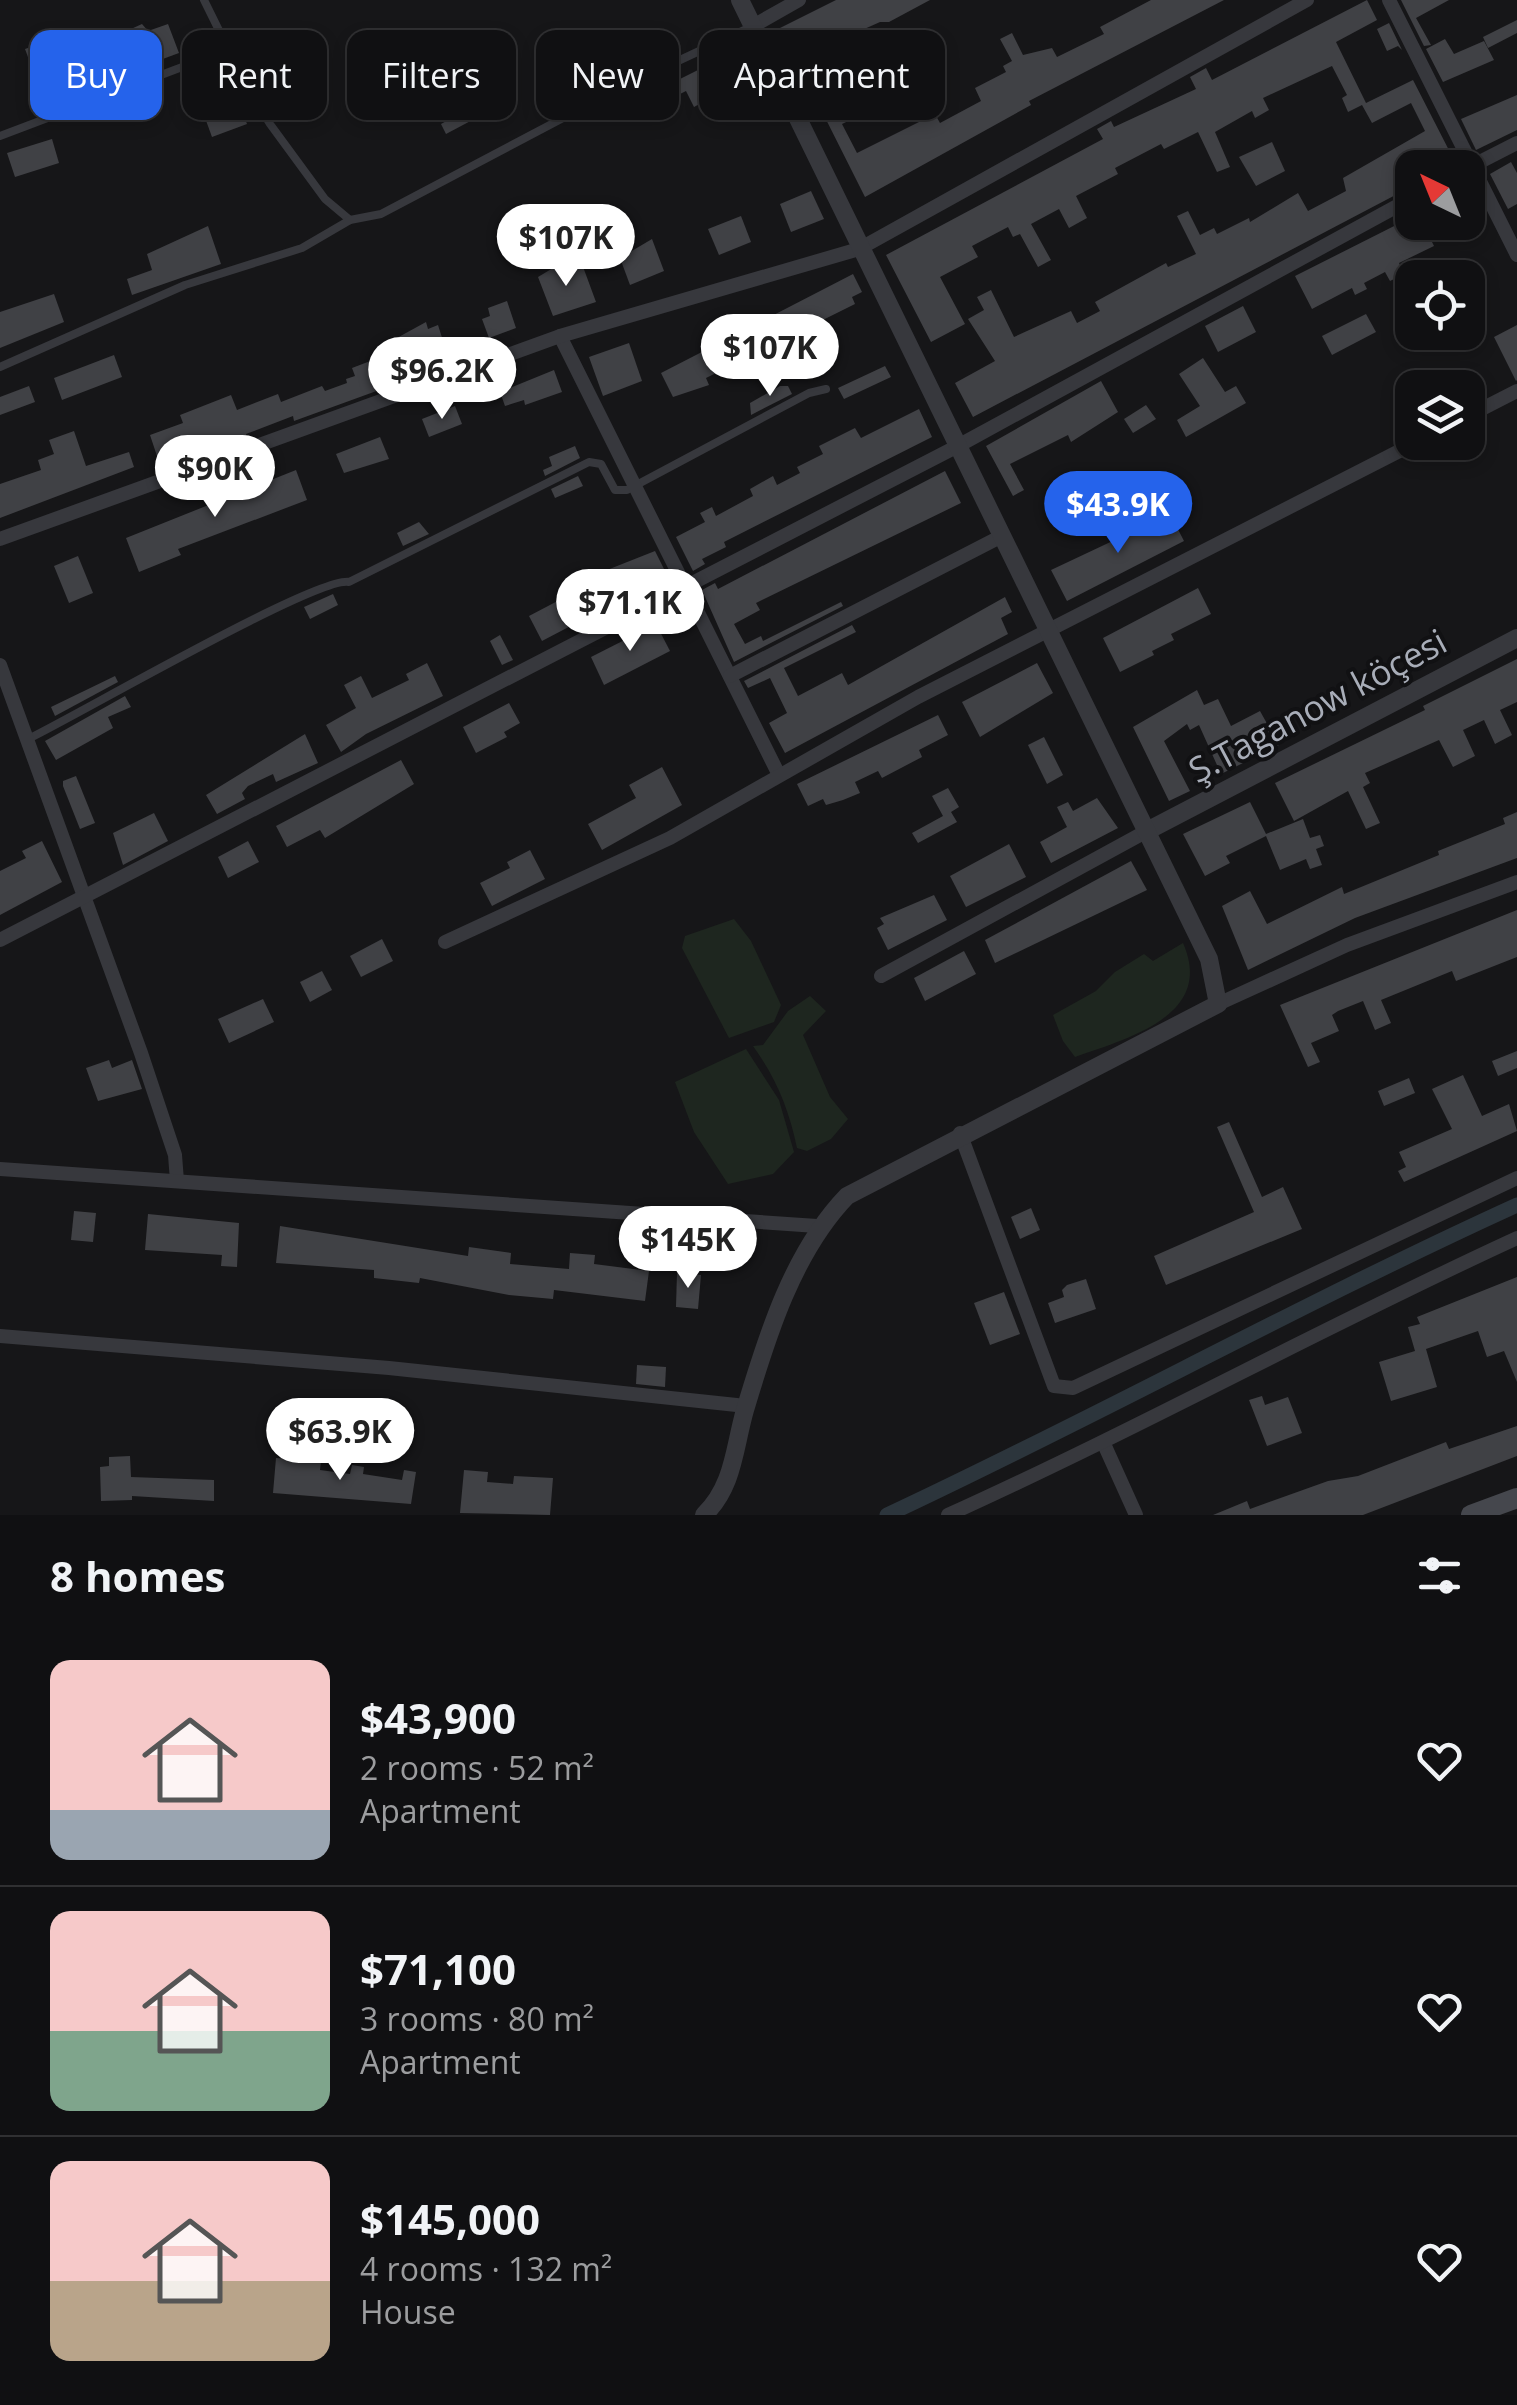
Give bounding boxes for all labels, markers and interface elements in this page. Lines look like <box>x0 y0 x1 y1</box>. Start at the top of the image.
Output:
chip: Buy <box>30 30 162 120</box>
chip: Rent <box>182 30 327 120</box>
chip: Filters <box>347 30 516 120</box>
chip: New <box>536 30 679 120</box>
chip: Apartment <box>699 30 945 120</box>
north arrow <box>1395 150 1485 240</box>
map controls <box>1395 150 1485 460</box>
pin: $107K <box>496 204 636 289</box>
text: $107K <box>519 215 613 258</box>
button: locate <box>1395 260 1485 350</box>
pin: $107K <box>700 314 840 399</box>
text: $107K <box>723 325 817 368</box>
pin: $96.2K <box>361 337 523 422</box>
text: $96.2K <box>390 348 494 391</box>
button: layers <box>1395 370 1485 460</box>
pin: $90K <box>156 435 274 520</box>
text: $90K <box>177 446 253 489</box>
pin: $43.9K <box>1037 471 1199 556</box>
text: $43.9K <box>1066 482 1170 525</box>
pin: $71.1K <box>549 569 711 654</box>
text: $71.1K <box>578 580 682 623</box>
street label: Ş.Taganow köçesi <box>1180 617 1454 793</box>
pin: $145K <box>618 1206 758 1291</box>
text: $145K <box>641 1217 735 1260</box>
pin: $63.9K <box>259 1398 421 1483</box>
text: $63.9K <box>288 1409 392 1452</box>
text: 8 homes <box>50 1547 225 1604</box>
icon: filters <box>1412 1548 1467 1603</box>
text: $43,900 <box>360 1689 516 1746</box>
icon: home <box>130 1700 250 1820</box>
icon: heart <box>1412 1733 1467 1788</box>
text: 2 rooms · 52 m² <box>360 1746 594 1789</box>
text: Apartment <box>360 1789 521 1832</box>
text: $71,100 <box>360 1940 516 1997</box>
icon: home <box>130 1951 250 2071</box>
icon: heart <box>1412 1984 1467 2039</box>
text: 3 rooms · 80 m² <box>360 1997 594 2040</box>
text: Apartment <box>360 2040 521 2083</box>
text: $145,000 <box>360 2190 540 2247</box>
icon: home <box>130 2201 250 2321</box>
icon: heart <box>1412 2234 1467 2289</box>
text: 4 rooms · 132 m² <box>360 2247 612 2290</box>
text: House <box>360 2290 456 2333</box>

